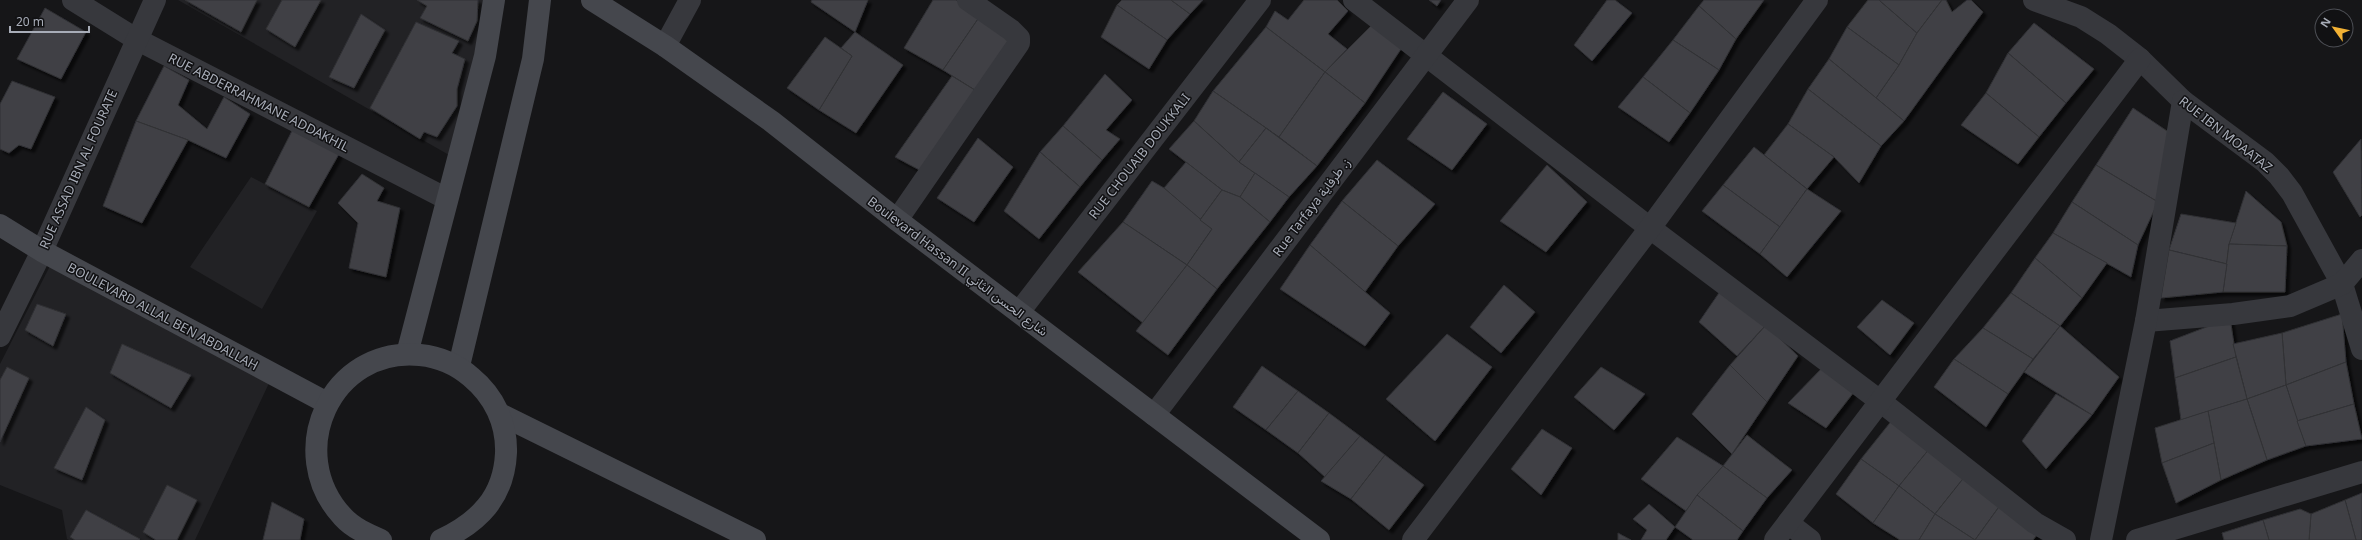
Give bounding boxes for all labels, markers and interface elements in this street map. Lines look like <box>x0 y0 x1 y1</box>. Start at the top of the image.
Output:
scale bar <box>10 8 89 34</box>
north arrow <box>2314 8 2354 48</box>
text: 20 m <box>16 13 44 30</box>
text: N <box>2316 14 2334 30</box>
street label: RUE ABDERRAHMANE ADDAKHIL <box>166 48 353 156</box>
street label: RUE ASSAD IBN AL FOURATE <box>35 86 121 252</box>
street label: RUE CHOUAIB DOUKKALI <box>1084 89 1194 223</box>
street label: RUE IBN MOAATAZ <box>2176 92 2276 176</box>
street label: Rue Tarfaya ز. طرفاية <box>1268 154 1354 260</box>
street label: Boulevard Hassan II شارع الحسن الثاني <box>863 192 1052 341</box>
street label: BOULEVARD ALLAL BEN ABDALLAH <box>64 258 262 374</box>

